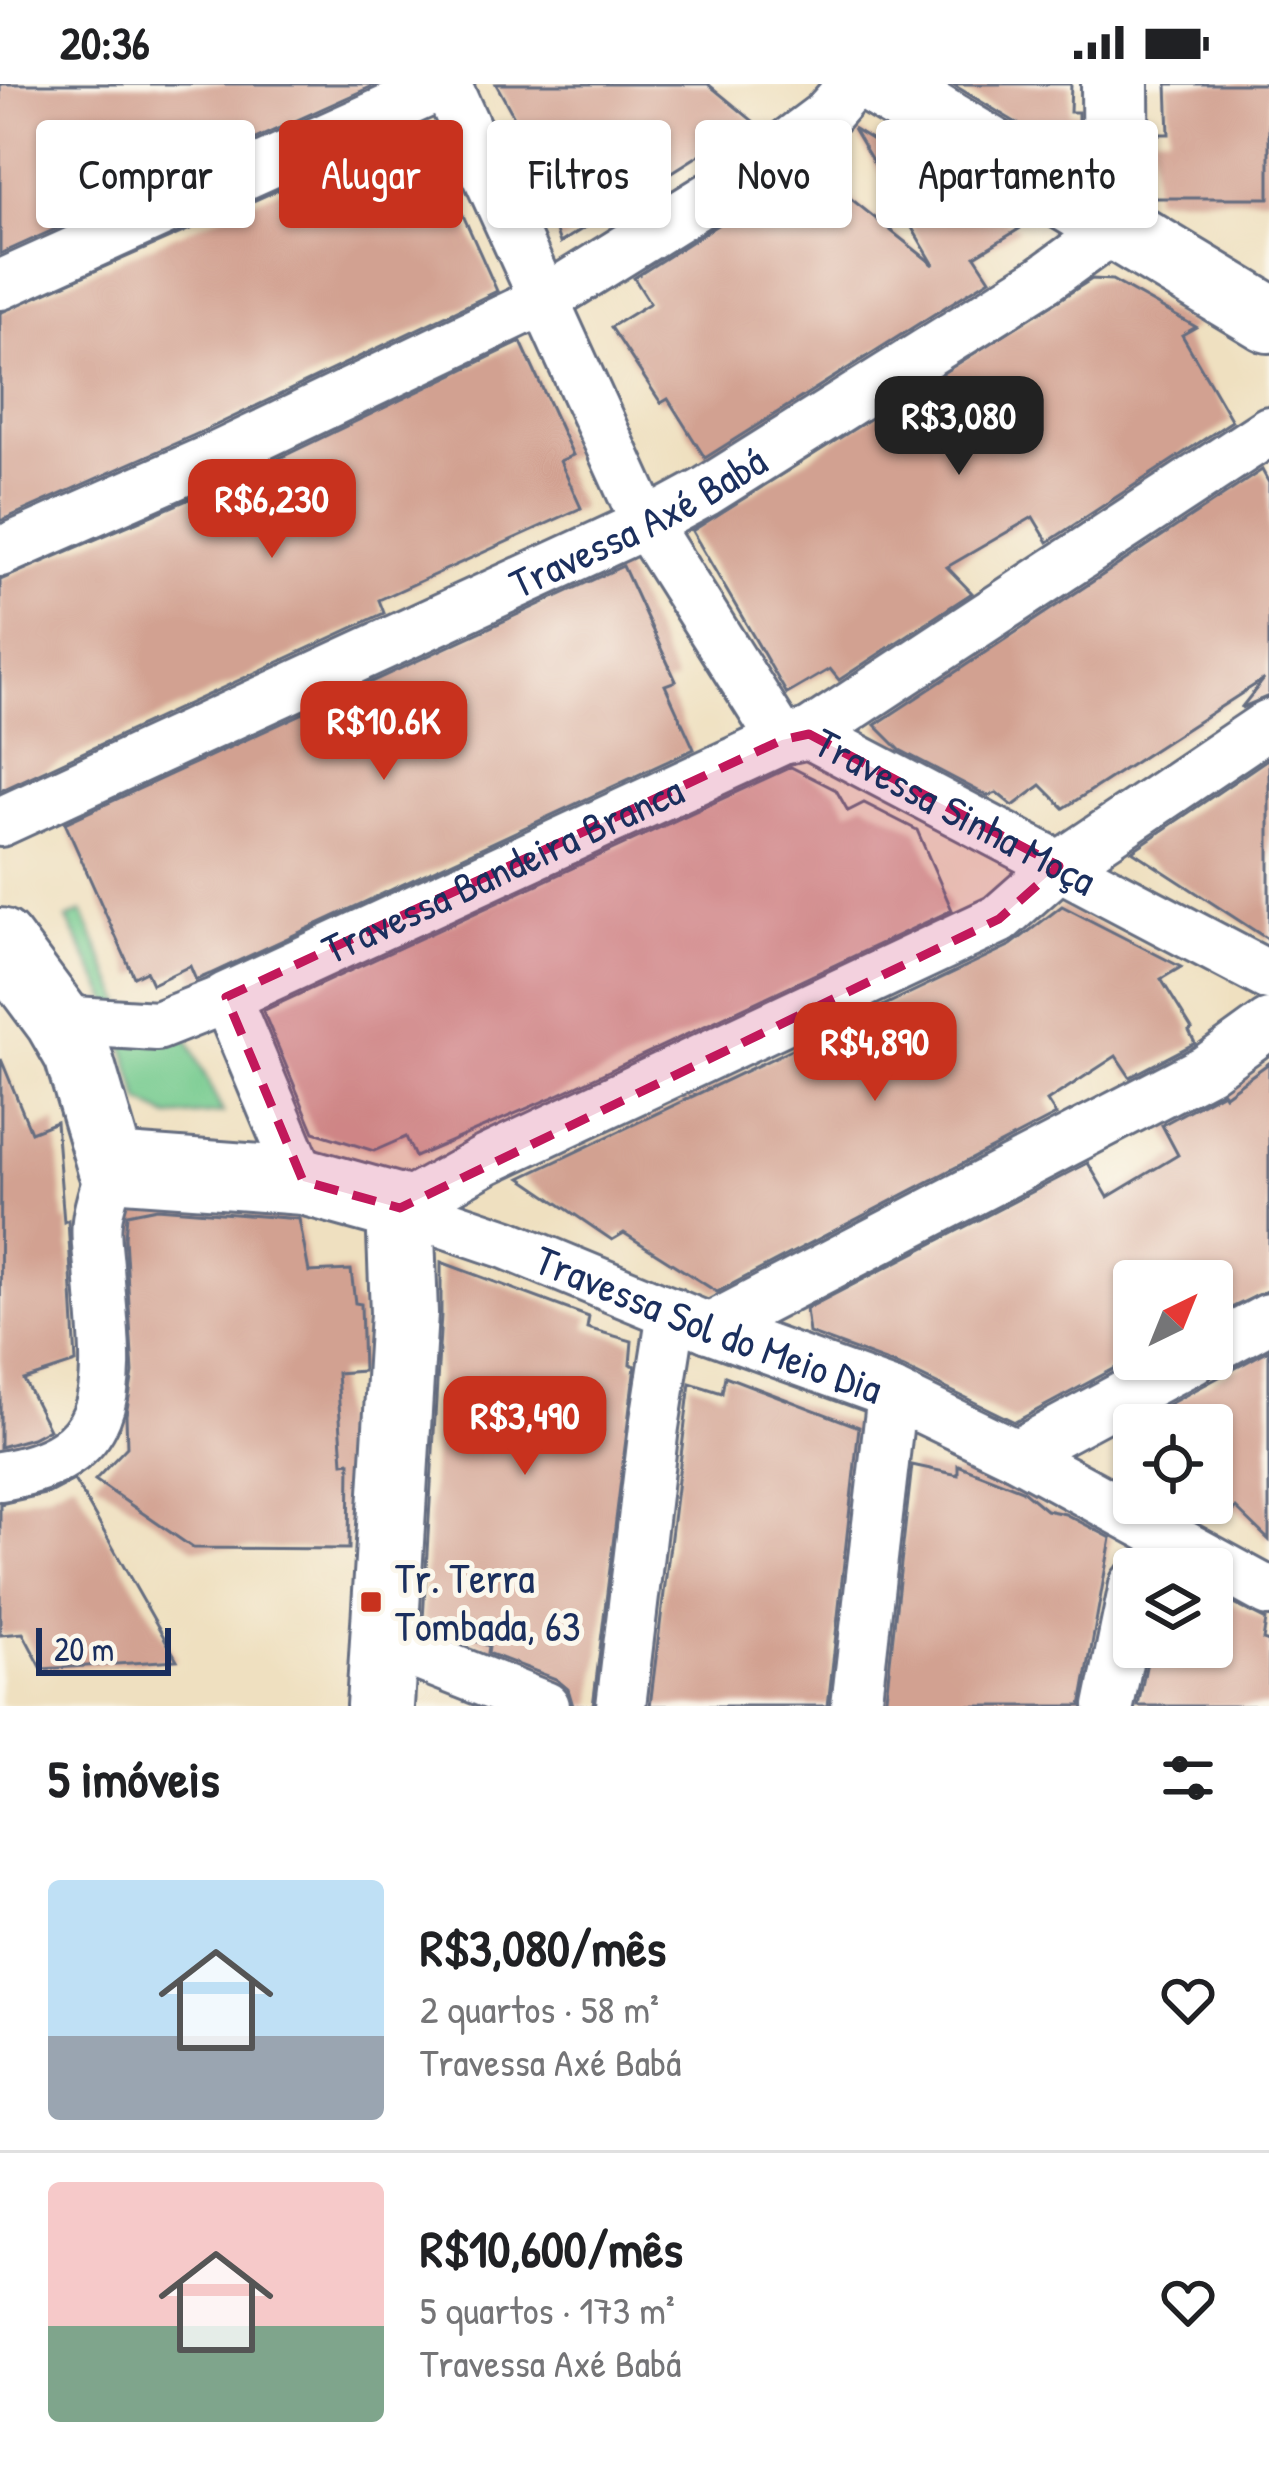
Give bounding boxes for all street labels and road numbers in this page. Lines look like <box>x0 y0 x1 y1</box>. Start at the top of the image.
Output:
street label: Travessa Axé Babá <box>500 432 777 611</box>
street label: Travessa Sinha Moça <box>805 713 1106 908</box>
street label: Travessa Bandeira Branca <box>313 761 692 977</box>
street label: Travessa Sol do Meio Dia <box>527 1230 890 1416</box>

